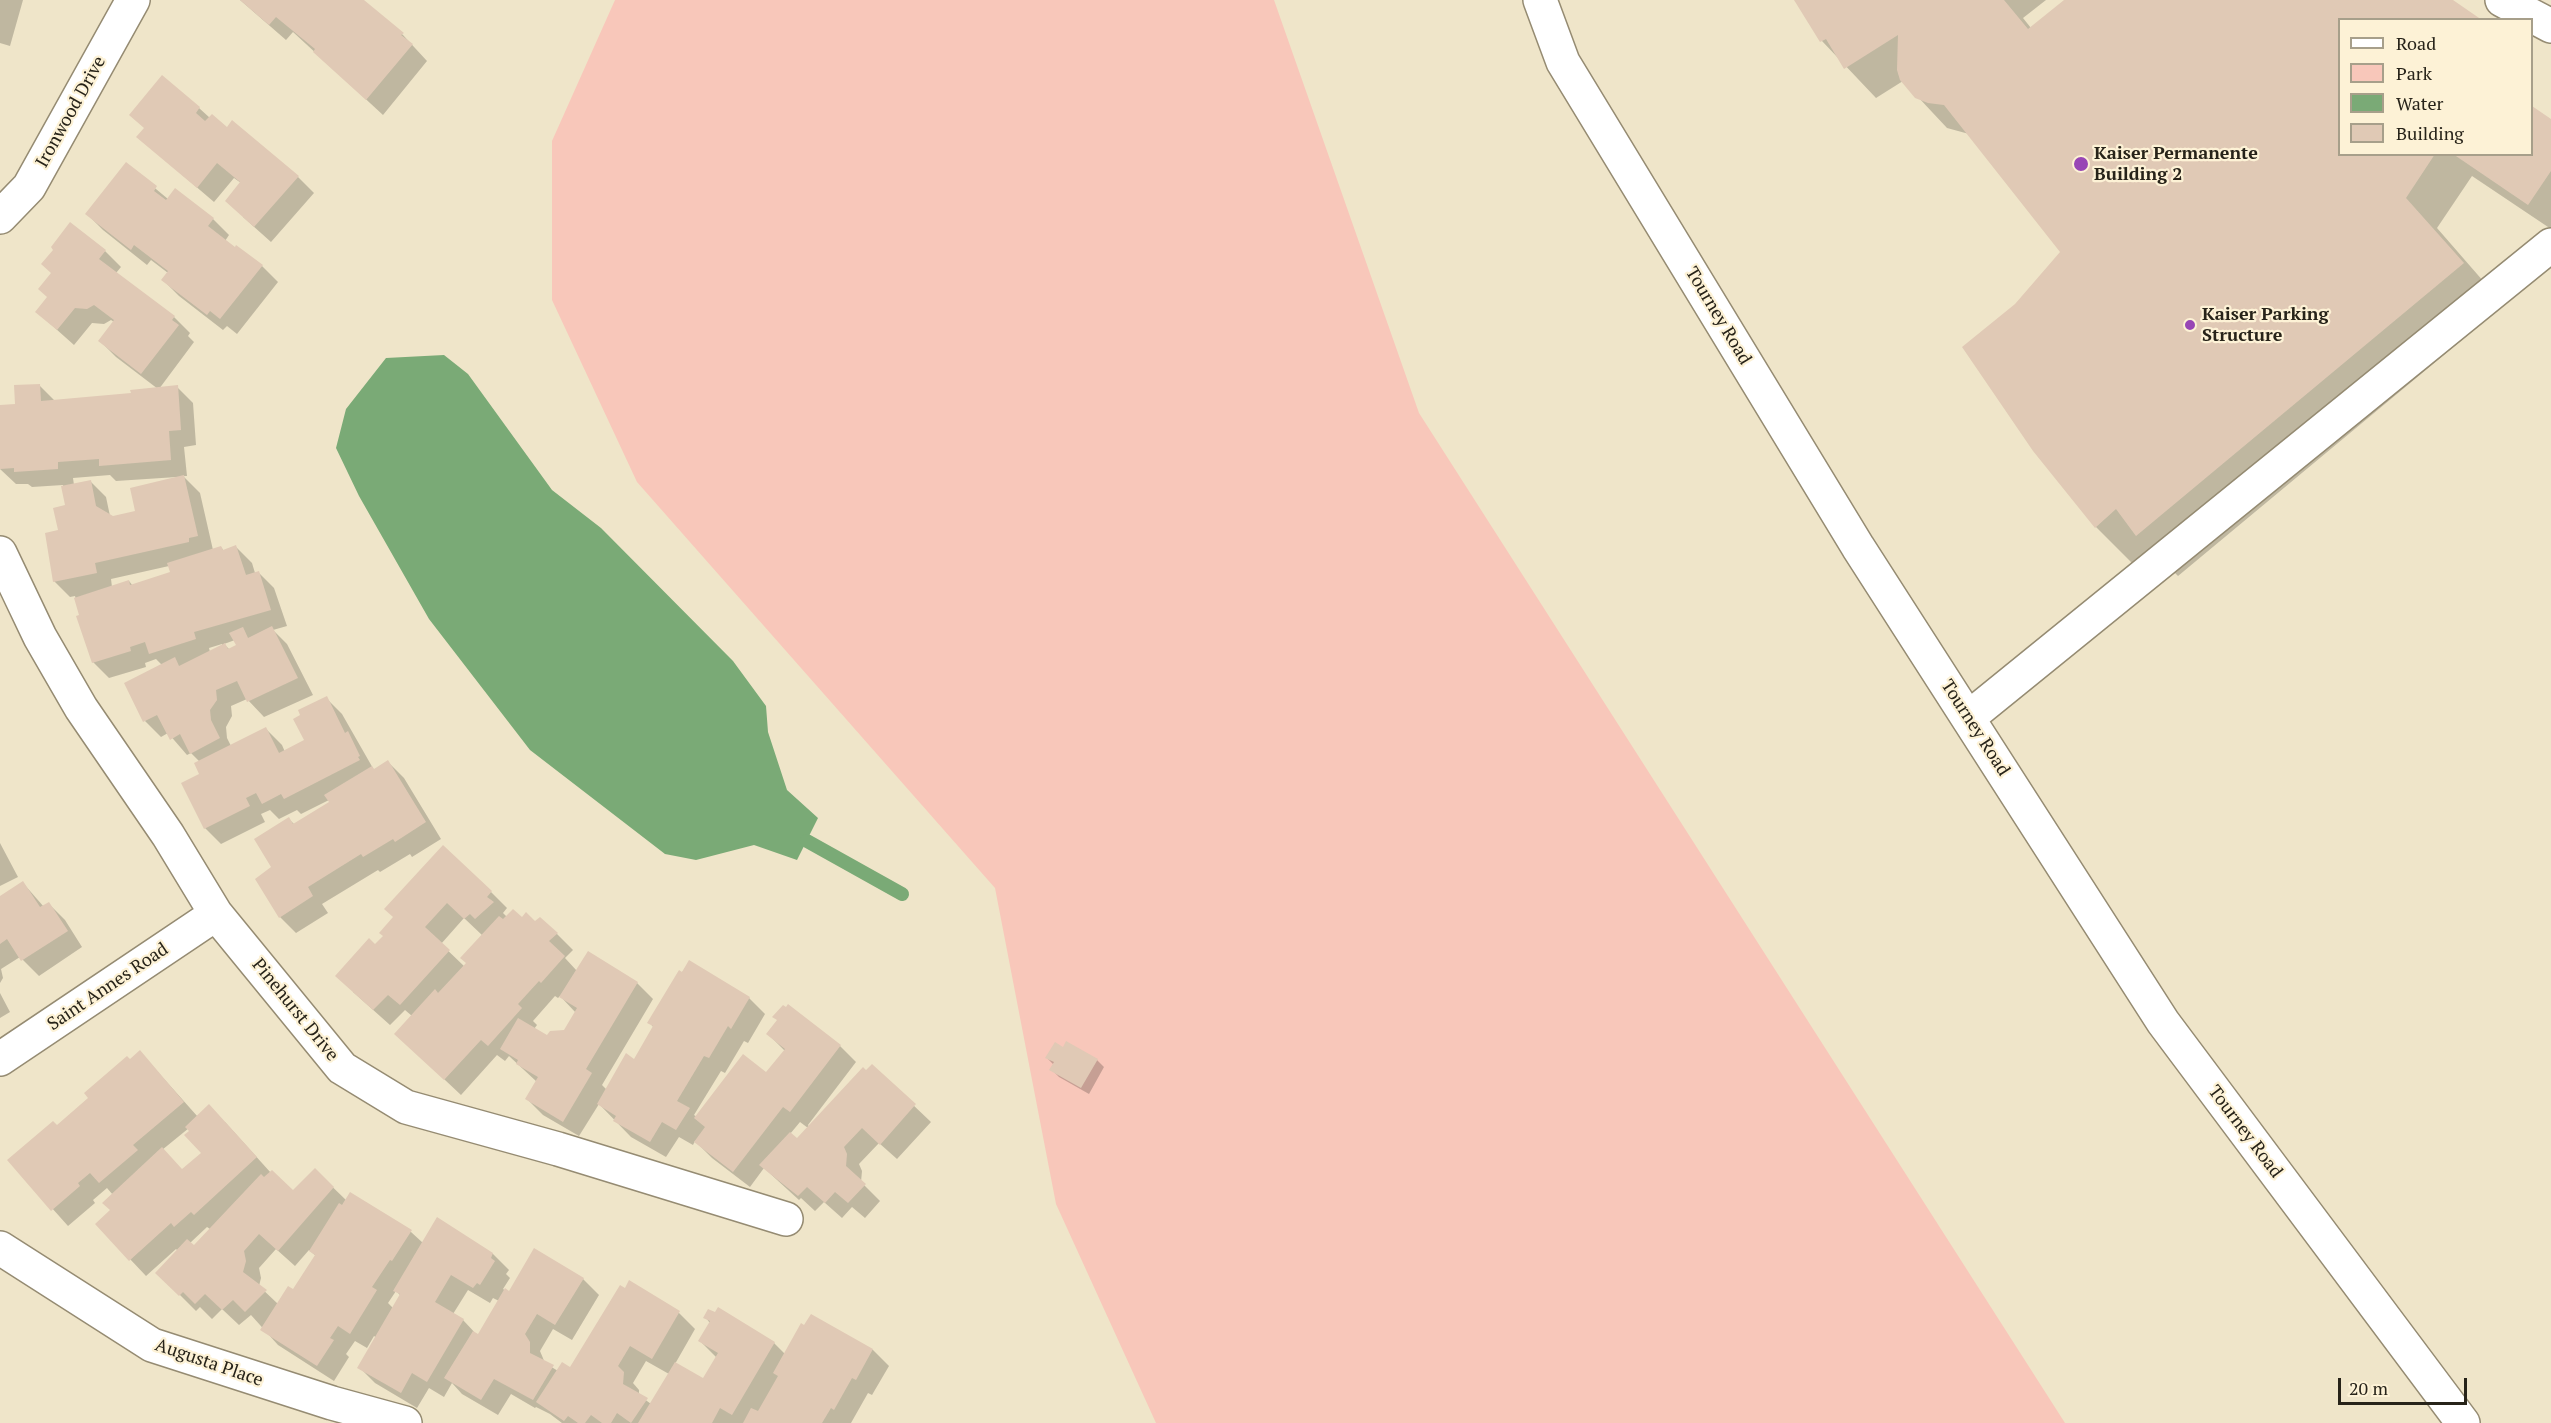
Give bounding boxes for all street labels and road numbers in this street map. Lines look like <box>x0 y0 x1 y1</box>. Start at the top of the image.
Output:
street label: Ironwood Drive <box>31 53 111 171</box>
street label: Tourney Road <box>1680 263 1756 369</box>
street label: Tourney Road <box>1936 676 2014 780</box>
street label: Saint Annes Road <box>44 939 172 1035</box>
street label: Pinehurst Drive <box>247 954 343 1066</box>
street label: Tourney Road <box>2203 1081 2287 1183</box>
street label: Augusta Place <box>152 1334 266 1392</box>

